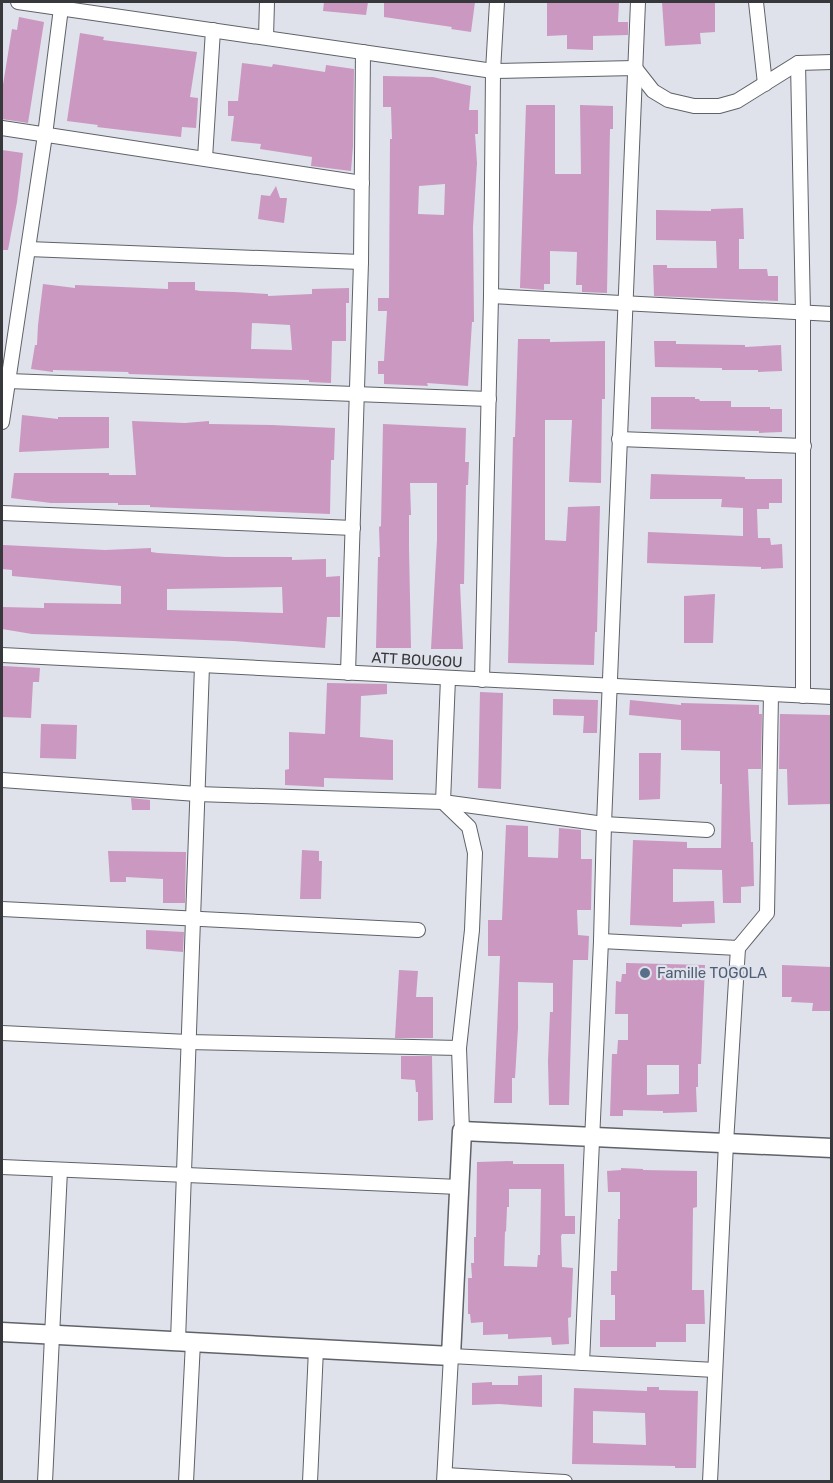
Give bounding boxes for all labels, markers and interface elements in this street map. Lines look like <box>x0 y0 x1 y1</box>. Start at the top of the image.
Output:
street label: ATT BOUGOU <box>371 649 463 671</box>
place label: Famille TOGOLA <box>657 964 767 982</box>
marker: Famille TOGOLA <box>638 966 652 980</box>

